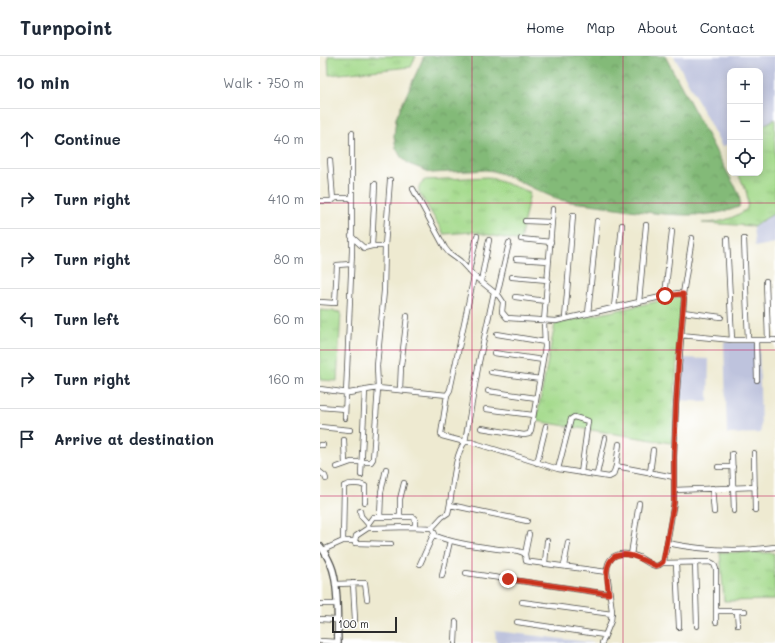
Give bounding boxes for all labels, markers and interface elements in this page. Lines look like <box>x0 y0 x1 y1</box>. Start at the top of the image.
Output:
text: Turnpoint <box>20 15 112 40</box>
text: Home <box>526 18 564 37</box>
text: Map <box>586 18 615 37</box>
text: About <box>637 18 678 37</box>
text: Contact <box>700 18 755 37</box>
map controls <box>727 68 763 176</box>
button: + <box>727 68 763 104</box>
text: 10 min <box>16 71 70 93</box>
text: Walk · 750 m <box>223 74 304 91</box>
button: − <box>727 104 763 140</box>
icon: ahead <box>16 128 38 150</box>
text: Continue <box>54 129 121 149</box>
text: 40 m <box>274 130 304 147</box>
button: locate <box>727 140 763 176</box>
icon: right <box>16 188 38 210</box>
text: Turn right <box>54 189 131 209</box>
text: 410 m <box>268 190 304 207</box>
icon: right <box>16 248 38 270</box>
text: Turn right <box>54 249 131 269</box>
text: 80 m <box>274 250 304 267</box>
route start <box>656 287 674 305</box>
icon: left <box>16 308 38 330</box>
text: Turn left <box>54 309 119 329</box>
text: 60 m <box>274 310 304 327</box>
icon: right <box>16 368 38 390</box>
text: Turn right <box>54 369 131 389</box>
text: 160 m <box>268 370 304 387</box>
icon: arrive <box>16 428 38 450</box>
text: Arrive at destination <box>54 429 214 449</box>
route end <box>499 570 517 588</box>
scale bar <box>332 615 397 634</box>
text: 100 m <box>338 616 369 631</box>

